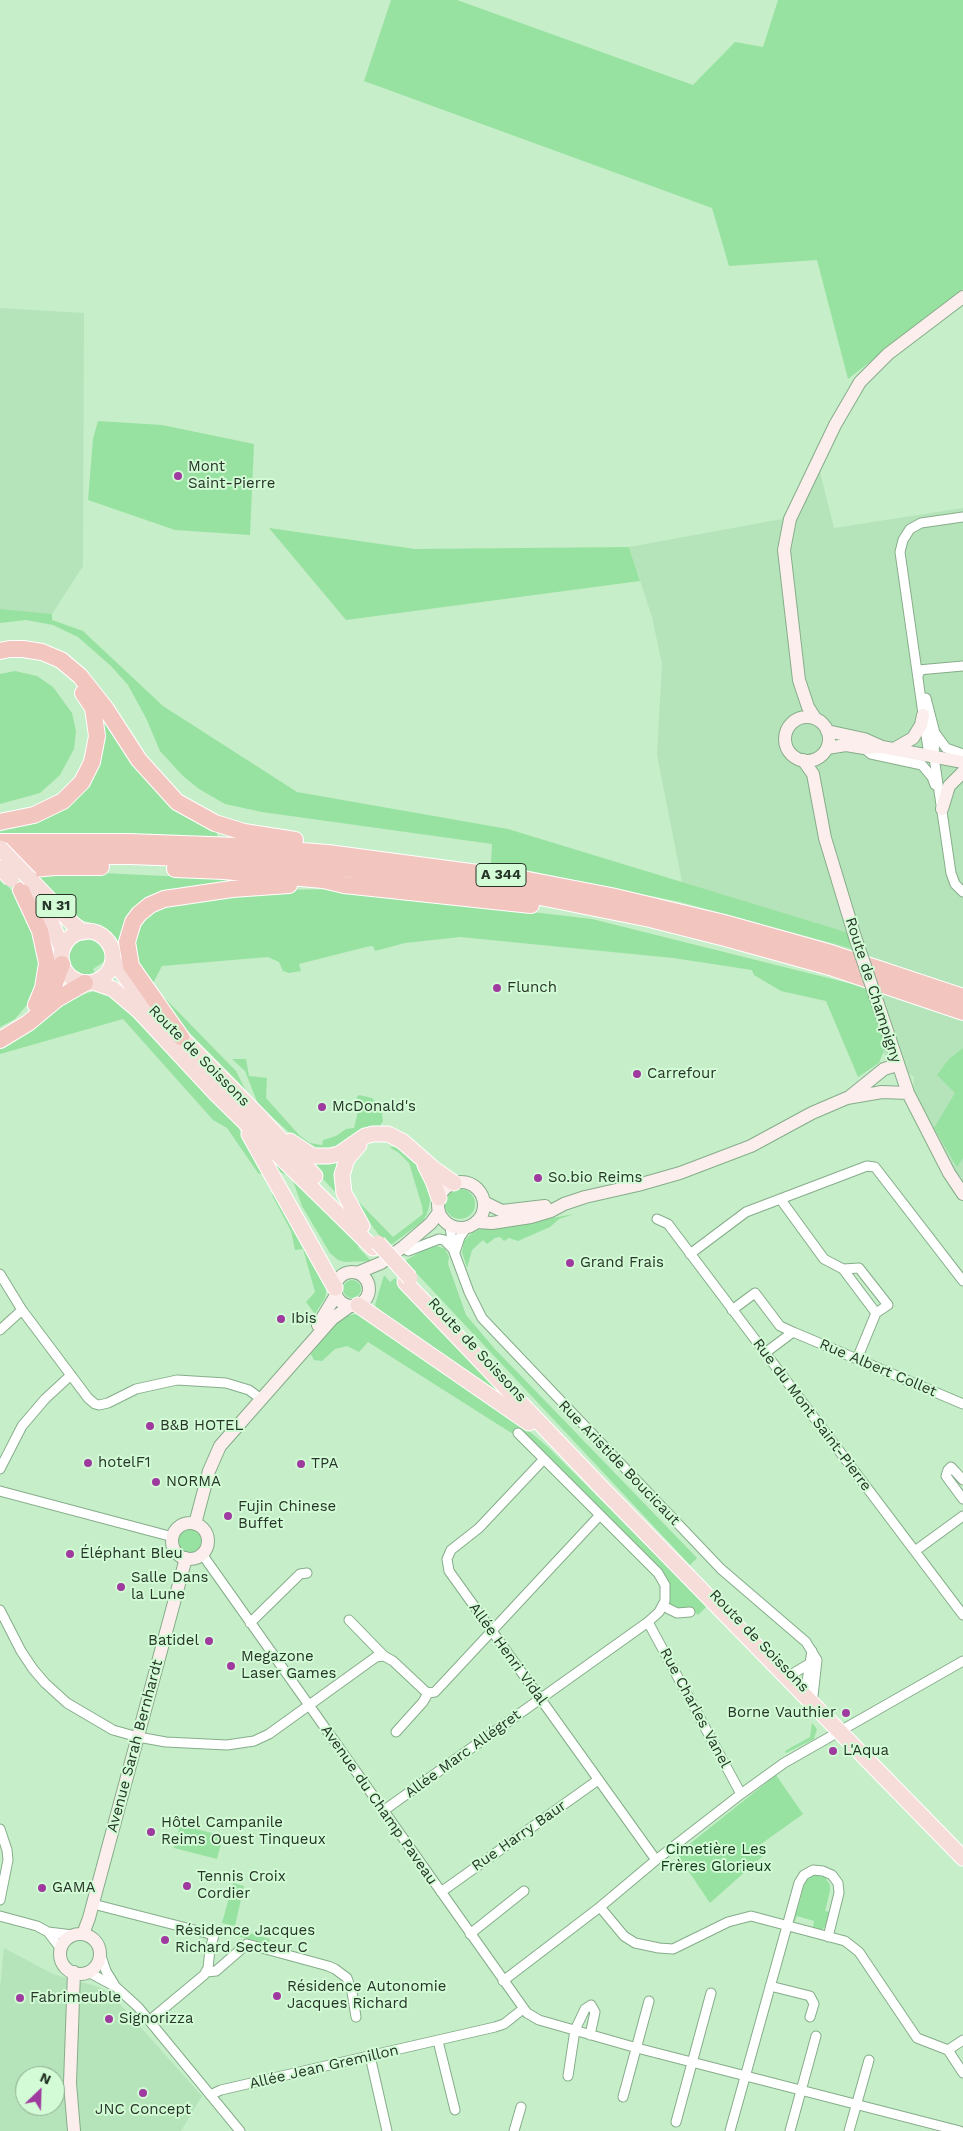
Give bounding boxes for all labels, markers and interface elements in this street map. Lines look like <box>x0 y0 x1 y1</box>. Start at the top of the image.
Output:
place label: Mont Saint-Pierre <box>188 458 275 493</box>
marker: Mont Saint-Pierre <box>172 470 184 482</box>
road number: A 344 <box>476 864 526 886</box>
road number: N 31 <box>36 894 76 918</box>
street label: Route de Champigny <box>841 915 905 1065</box>
place label: Flunch <box>507 979 557 997</box>
marker: Flunch <box>491 982 503 994</box>
street label: Route de Soissons <box>145 1002 253 1110</box>
place label: Carrefour <box>647 1065 716 1083</box>
marker: Carrefour <box>631 1068 643 1080</box>
place label: McDonald's <box>332 1098 416 1116</box>
marker: McDonald's <box>316 1101 328 1113</box>
place label: So.bio Reims <box>548 1169 642 1187</box>
marker: So.bio Reims <box>532 1172 544 1184</box>
place label: Grand Frais <box>580 1254 664 1272</box>
marker: Grand Frais <box>564 1257 576 1269</box>
street label: Route de Soissons <box>424 1294 530 1406</box>
place label: Ibis <box>291 1310 317 1328</box>
marker: Ibis <box>275 1313 287 1325</box>
street label: Rue du Mont Saint-Pierre <box>749 1335 875 1495</box>
street label: Rue Albert Collet <box>817 1335 939 1401</box>
street label: Rue Aristide Boucicaut <box>554 1397 684 1529</box>
place label: B&B HOTEL <box>160 1417 244 1435</box>
marker: B&B HOTEL <box>144 1420 156 1432</box>
place label: hotelF1 <box>98 1454 151 1472</box>
place label: TPA <box>311 1455 338 1473</box>
marker: hotelF1 <box>82 1457 94 1469</box>
marker: TPA <box>295 1458 307 1470</box>
place label: NORMA <box>166 1473 221 1491</box>
marker: NORMA <box>150 1476 162 1488</box>
place label: Fujin Chinese Buffet <box>238 1498 336 1533</box>
marker: Fujin Chinese Buffet <box>222 1510 234 1522</box>
place label: Éléphant Bleu <box>80 1545 183 1563</box>
marker: Éléphant Bleu <box>64 1548 76 1560</box>
place label: Salle Dans la Lune <box>131 1569 208 1604</box>
marker: Salle Dans la Lune <box>115 1581 127 1593</box>
street label: Route de Soissons <box>705 1586 813 1696</box>
street label: Allée Henri Vidal <box>465 1599 551 1709</box>
place label: Batidel <box>148 1632 199 1650</box>
marker: Batidel <box>203 1635 215 1647</box>
street label: Rue Charles Vanel <box>656 1645 734 1771</box>
place label: Megazone Laser Games <box>241 1648 336 1683</box>
street label: Avenue Sarah Bernhardt <box>103 1658 167 1834</box>
marker: Megazone Laser Games <box>225 1660 237 1672</box>
place label: Borne Vauthier <box>727 1704 836 1722</box>
street label: Allée Marc Allégret <box>402 1706 524 1802</box>
marker: Borne Vauthier <box>840 1707 852 1719</box>
street label: Avenue du Champ Paveau <box>317 1722 441 1888</box>
place label: L'Aqua <box>843 1742 889 1760</box>
marker: L'Aqua <box>827 1745 839 1757</box>
street label: Rue Harry Baur <box>468 1797 570 1875</box>
place label: Hôtel Campanile Reims Ouest Tinqueux <box>161 1814 326 1849</box>
marker: Hôtel Campanile Reims Ouest Tinqueux <box>145 1826 157 1838</box>
park label: Cimetière Les Frères Glorieux <box>660 1841 772 1876</box>
place label: Tennis Croix Cordier <box>197 1868 286 1903</box>
place label: GAMA <box>52 1879 95 1897</box>
marker: Tennis Croix Cordier <box>181 1880 193 1892</box>
marker: GAMA <box>36 1882 48 1894</box>
place label: Résidence Jacques Richard Secteur C <box>175 1922 315 1957</box>
marker: Résidence Jacques Richard Secteur C <box>159 1934 171 1946</box>
place label: Résidence Autonomie Jacques Richard <box>287 1978 446 2013</box>
place label: Fabrimeuble <box>30 1989 121 2007</box>
marker: Résidence Autonomie Jacques Richard <box>271 1990 283 2002</box>
marker: Fabrimeuble <box>14 1992 26 2004</box>
place label: Signorizza <box>119 2010 193 2028</box>
marker: Signorizza <box>103 2013 115 2025</box>
street label: Allée Jean Gremillon <box>248 2041 400 2093</box>
north arrow <box>15 2066 65 2116</box>
text: N <box>38 2069 54 2088</box>
marker: JNC Concept <box>137 2087 149 2099</box>
place label: JNC Concept <box>95 2101 191 2119</box>

